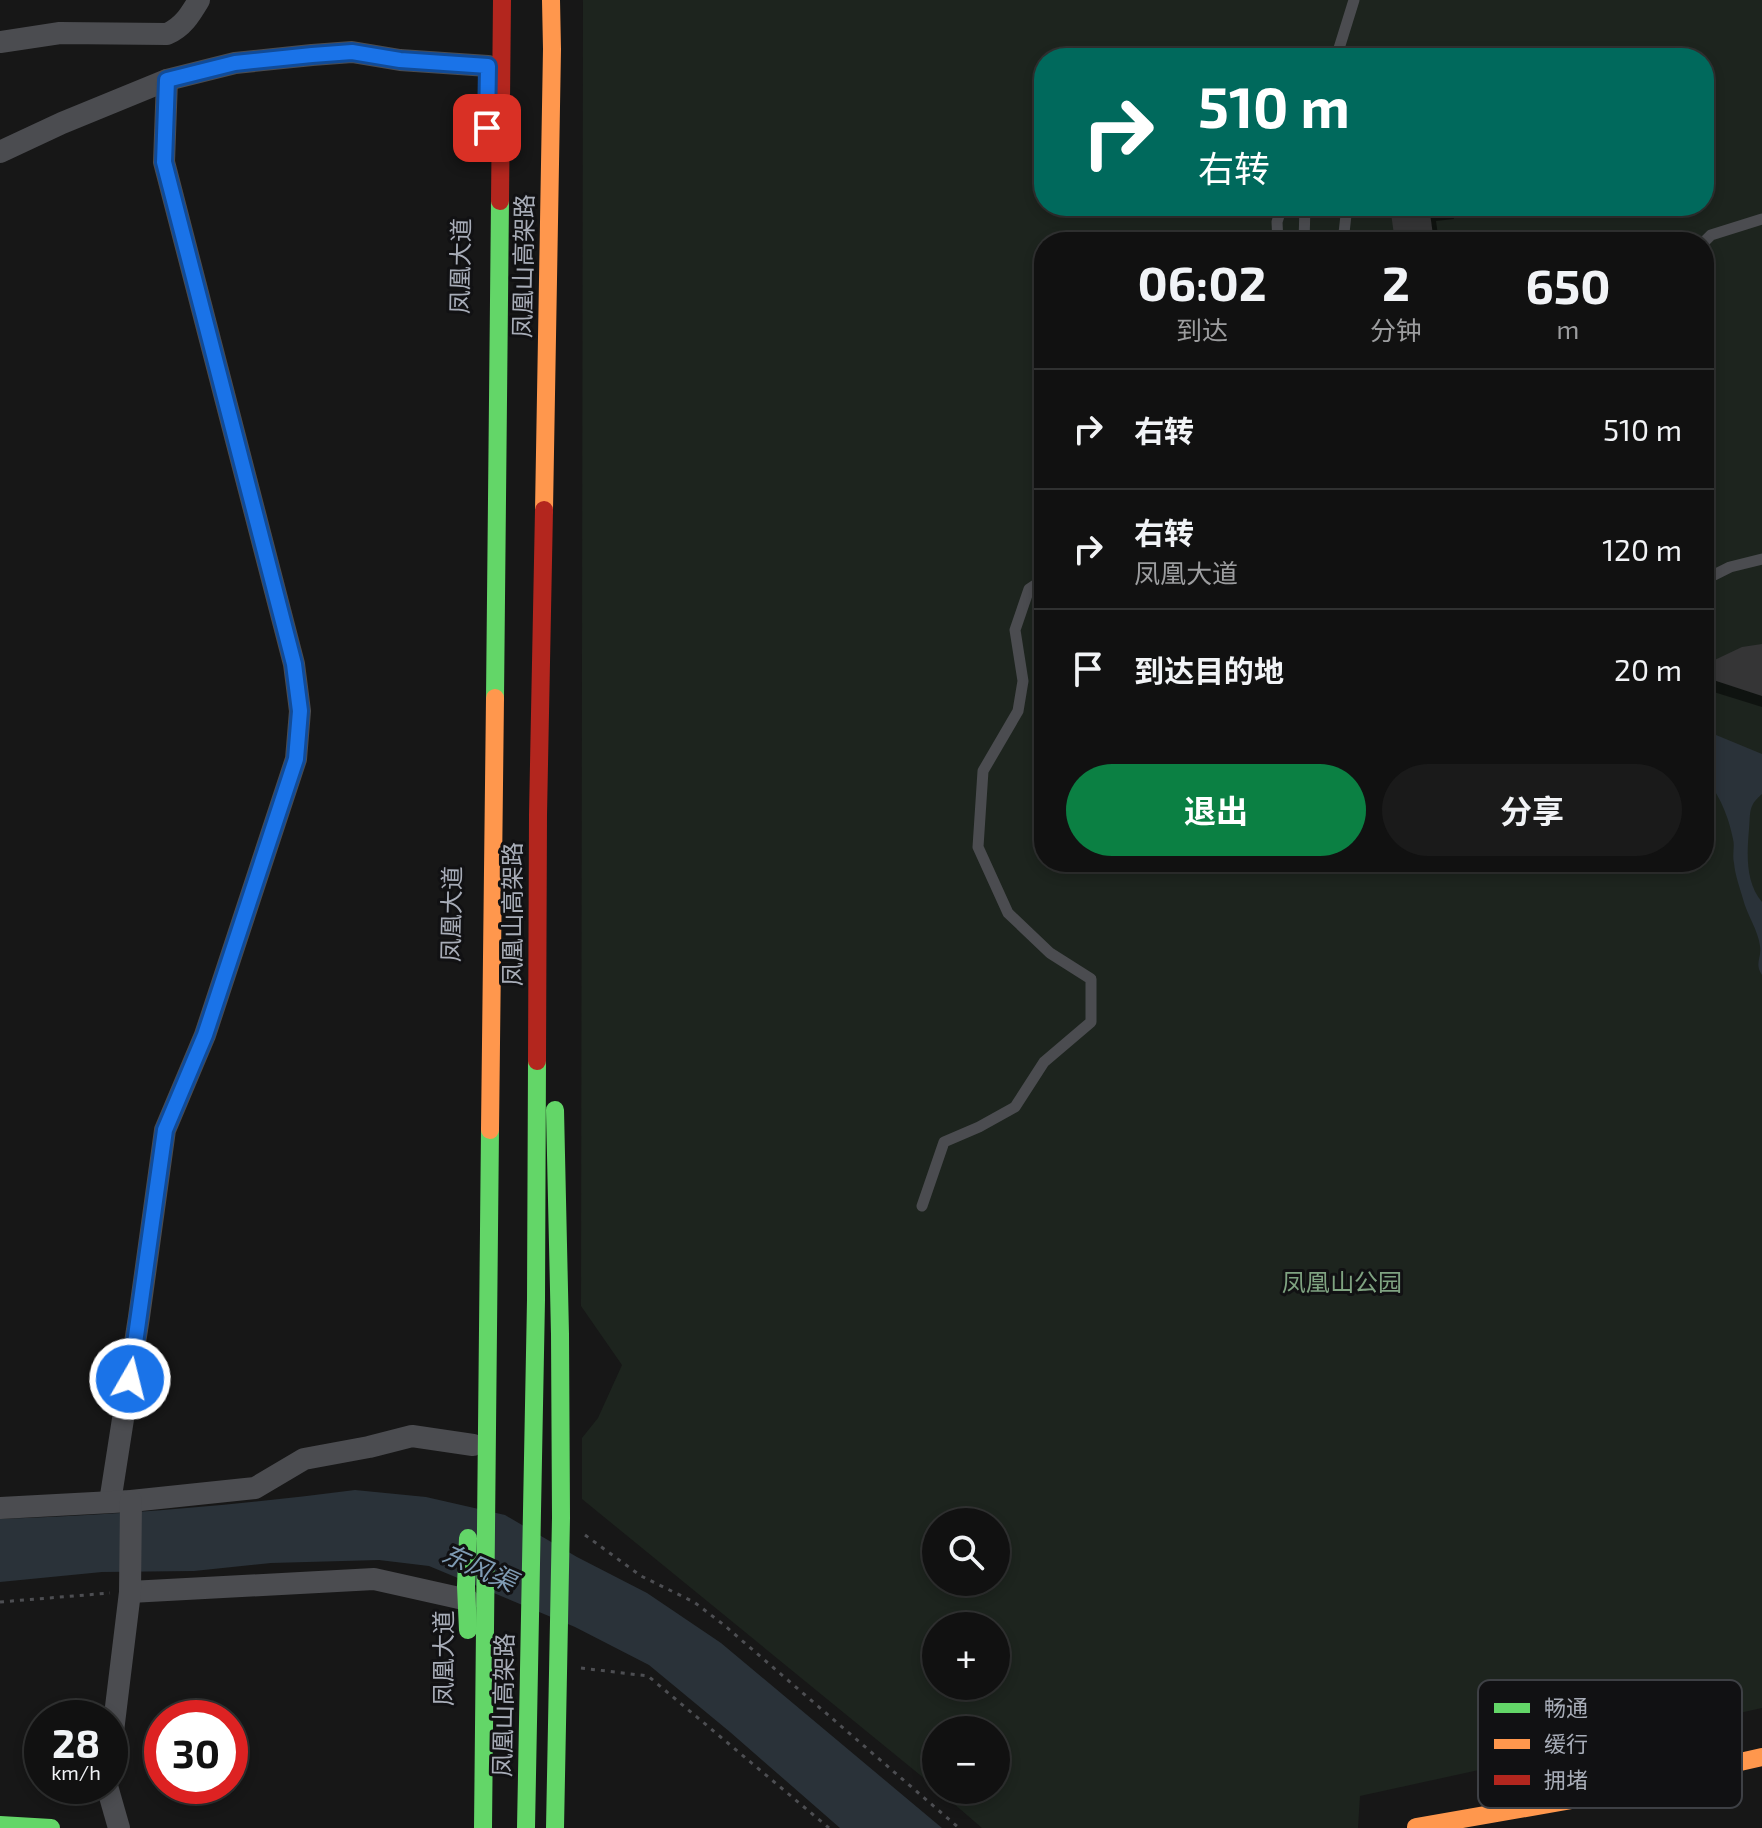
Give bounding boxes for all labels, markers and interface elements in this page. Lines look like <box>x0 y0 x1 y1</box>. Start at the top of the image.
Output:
text: 510 m <box>1198 72 1350 139</box>
icon: right <box>1066 80 1170 184</box>
pin <box>453 94 521 162</box>
icon: arrive <box>465 106 509 150</box>
text: 右转 <box>1198 146 1270 189</box>
street label: 凤凰山高架路 <box>507 194 538 338</box>
street label: 凤凰大道 <box>444 218 475 314</box>
text: 06:02 <box>1137 253 1267 311</box>
text: 2 <box>1382 253 1410 311</box>
text: 650 <box>1525 256 1611 314</box>
text: m <box>1557 313 1579 344</box>
text: 到达 <box>1176 314 1228 345</box>
text: 分钟 <box>1370 314 1422 345</box>
icon: right <box>1066 407 1110 451</box>
text: 510 m <box>1603 411 1682 447</box>
text: 右转 <box>1134 412 1194 448</box>
text: 右转 <box>1134 514 1194 550</box>
icon: right <box>1066 527 1110 571</box>
text: 120 m <box>1602 531 1682 567</box>
text: 凤凰大道 <box>1134 557 1238 588</box>
icon: arrive <box>1066 647 1110 691</box>
text: 20 m <box>1614 651 1682 687</box>
text: 到达目的地 <box>1134 652 1284 688</box>
button: 退出 <box>1066 764 1366 856</box>
button: 分享 <box>1382 764 1682 856</box>
street label: 凤凰山高架路 <box>497 842 526 986</box>
street label: 凤凰大道 <box>435 866 466 962</box>
park label: 凤凰山公园 <box>1282 1267 1402 1296</box>
position arrow <box>88 1337 172 1421</box>
map controls <box>922 1508 1010 1804</box>
button: search <box>922 1508 1010 1596</box>
water label: 东风渠 <box>438 1537 525 1598</box>
street label: 凤凰大道 <box>428 1610 457 1706</box>
button: + <box>922 1612 1010 1700</box>
street label: 凤凰山高架路 <box>487 1633 518 1777</box>
legend <box>1478 1680 1742 1808</box>
text: 畅通 <box>1544 1694 1588 1720</box>
speed limit sign: 30 <box>144 1700 248 1804</box>
button: − <box>922 1716 1010 1804</box>
text: 28 <box>52 1718 100 1766</box>
text: 缓行 <box>1544 1730 1588 1756</box>
text: km/h <box>51 1760 101 1784</box>
text: 拥堵 <box>1544 1766 1588 1792</box>

